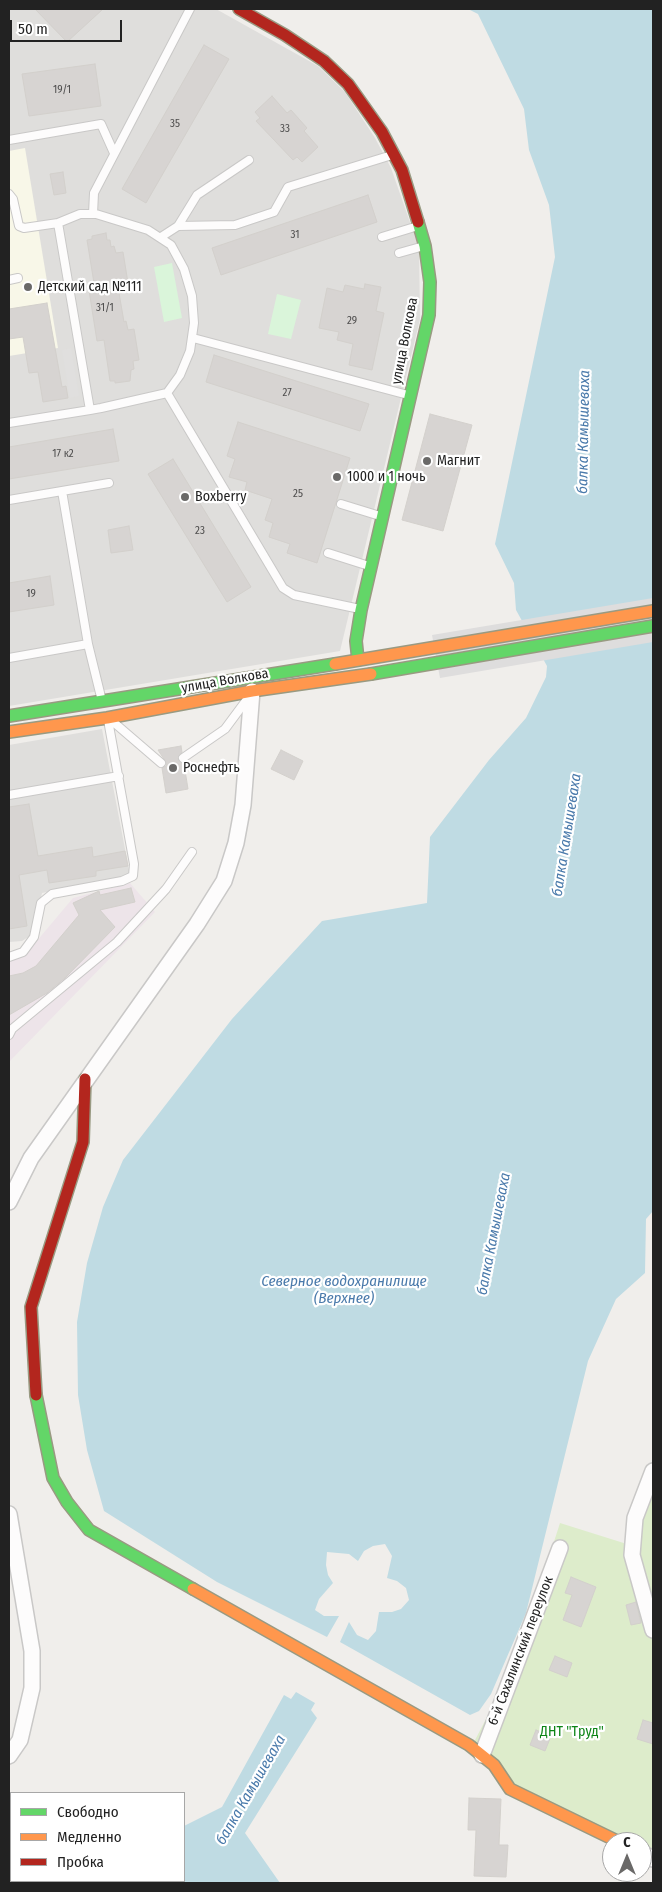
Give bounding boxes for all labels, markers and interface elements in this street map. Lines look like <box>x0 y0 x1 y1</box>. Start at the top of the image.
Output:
scale bar <box>12 10 125 42</box>
text: 50 m <box>18 20 48 38</box>
house number: 19/1 <box>53 83 71 97</box>
house number: 35 <box>170 117 180 131</box>
house number: 33 <box>280 122 290 136</box>
house number: 31 <box>291 228 299 242</box>
place label: Детский сад №111 <box>38 279 142 295</box>
marker: Детский сад №111 <box>22 281 34 293</box>
street label: улица Волкова <box>388 296 422 386</box>
house number: 31/1 <box>96 301 114 315</box>
house number: 29 <box>347 314 357 328</box>
water label: балка Камышеваха <box>574 370 594 494</box>
house number: 27 <box>282 386 292 400</box>
house number: 17 к2 <box>52 447 74 461</box>
place label: Магнит <box>437 453 480 469</box>
marker: Магнит <box>421 455 433 467</box>
place label: 1000 и 1 ночь <box>347 469 425 485</box>
marker: 1000 и 1 ночь <box>331 471 343 483</box>
house number: 25 <box>293 487 303 501</box>
place label: Boxberry <box>195 489 246 505</box>
marker: Boxberry <box>179 491 191 503</box>
house number: 23 <box>195 524 205 538</box>
house number: 19 <box>26 587 36 601</box>
street label: улица Волкова <box>180 665 270 697</box>
place label: Роснефть <box>183 760 240 776</box>
marker: Роснефть <box>167 762 179 774</box>
water label: балка Камышеваха <box>548 772 586 898</box>
water label: балка Камышеваха <box>473 1171 515 1297</box>
water label: Северное водохранилище (Верхнее) <box>261 1273 427 1308</box>
street label: 6-й Сахалинский переулок <box>485 1574 557 1728</box>
park label: ДНТ "Труд" <box>540 1724 604 1740</box>
water label: балка Камышеваха <box>212 1732 290 1848</box>
legend <box>10 1792 185 1882</box>
text: Свободно <box>57 1803 119 1821</box>
text: Медленно <box>57 1828 122 1846</box>
north arrow <box>602 1832 652 1882</box>
text: С <box>623 1834 631 1851</box>
text: Пробка <box>57 1853 104 1871</box>

